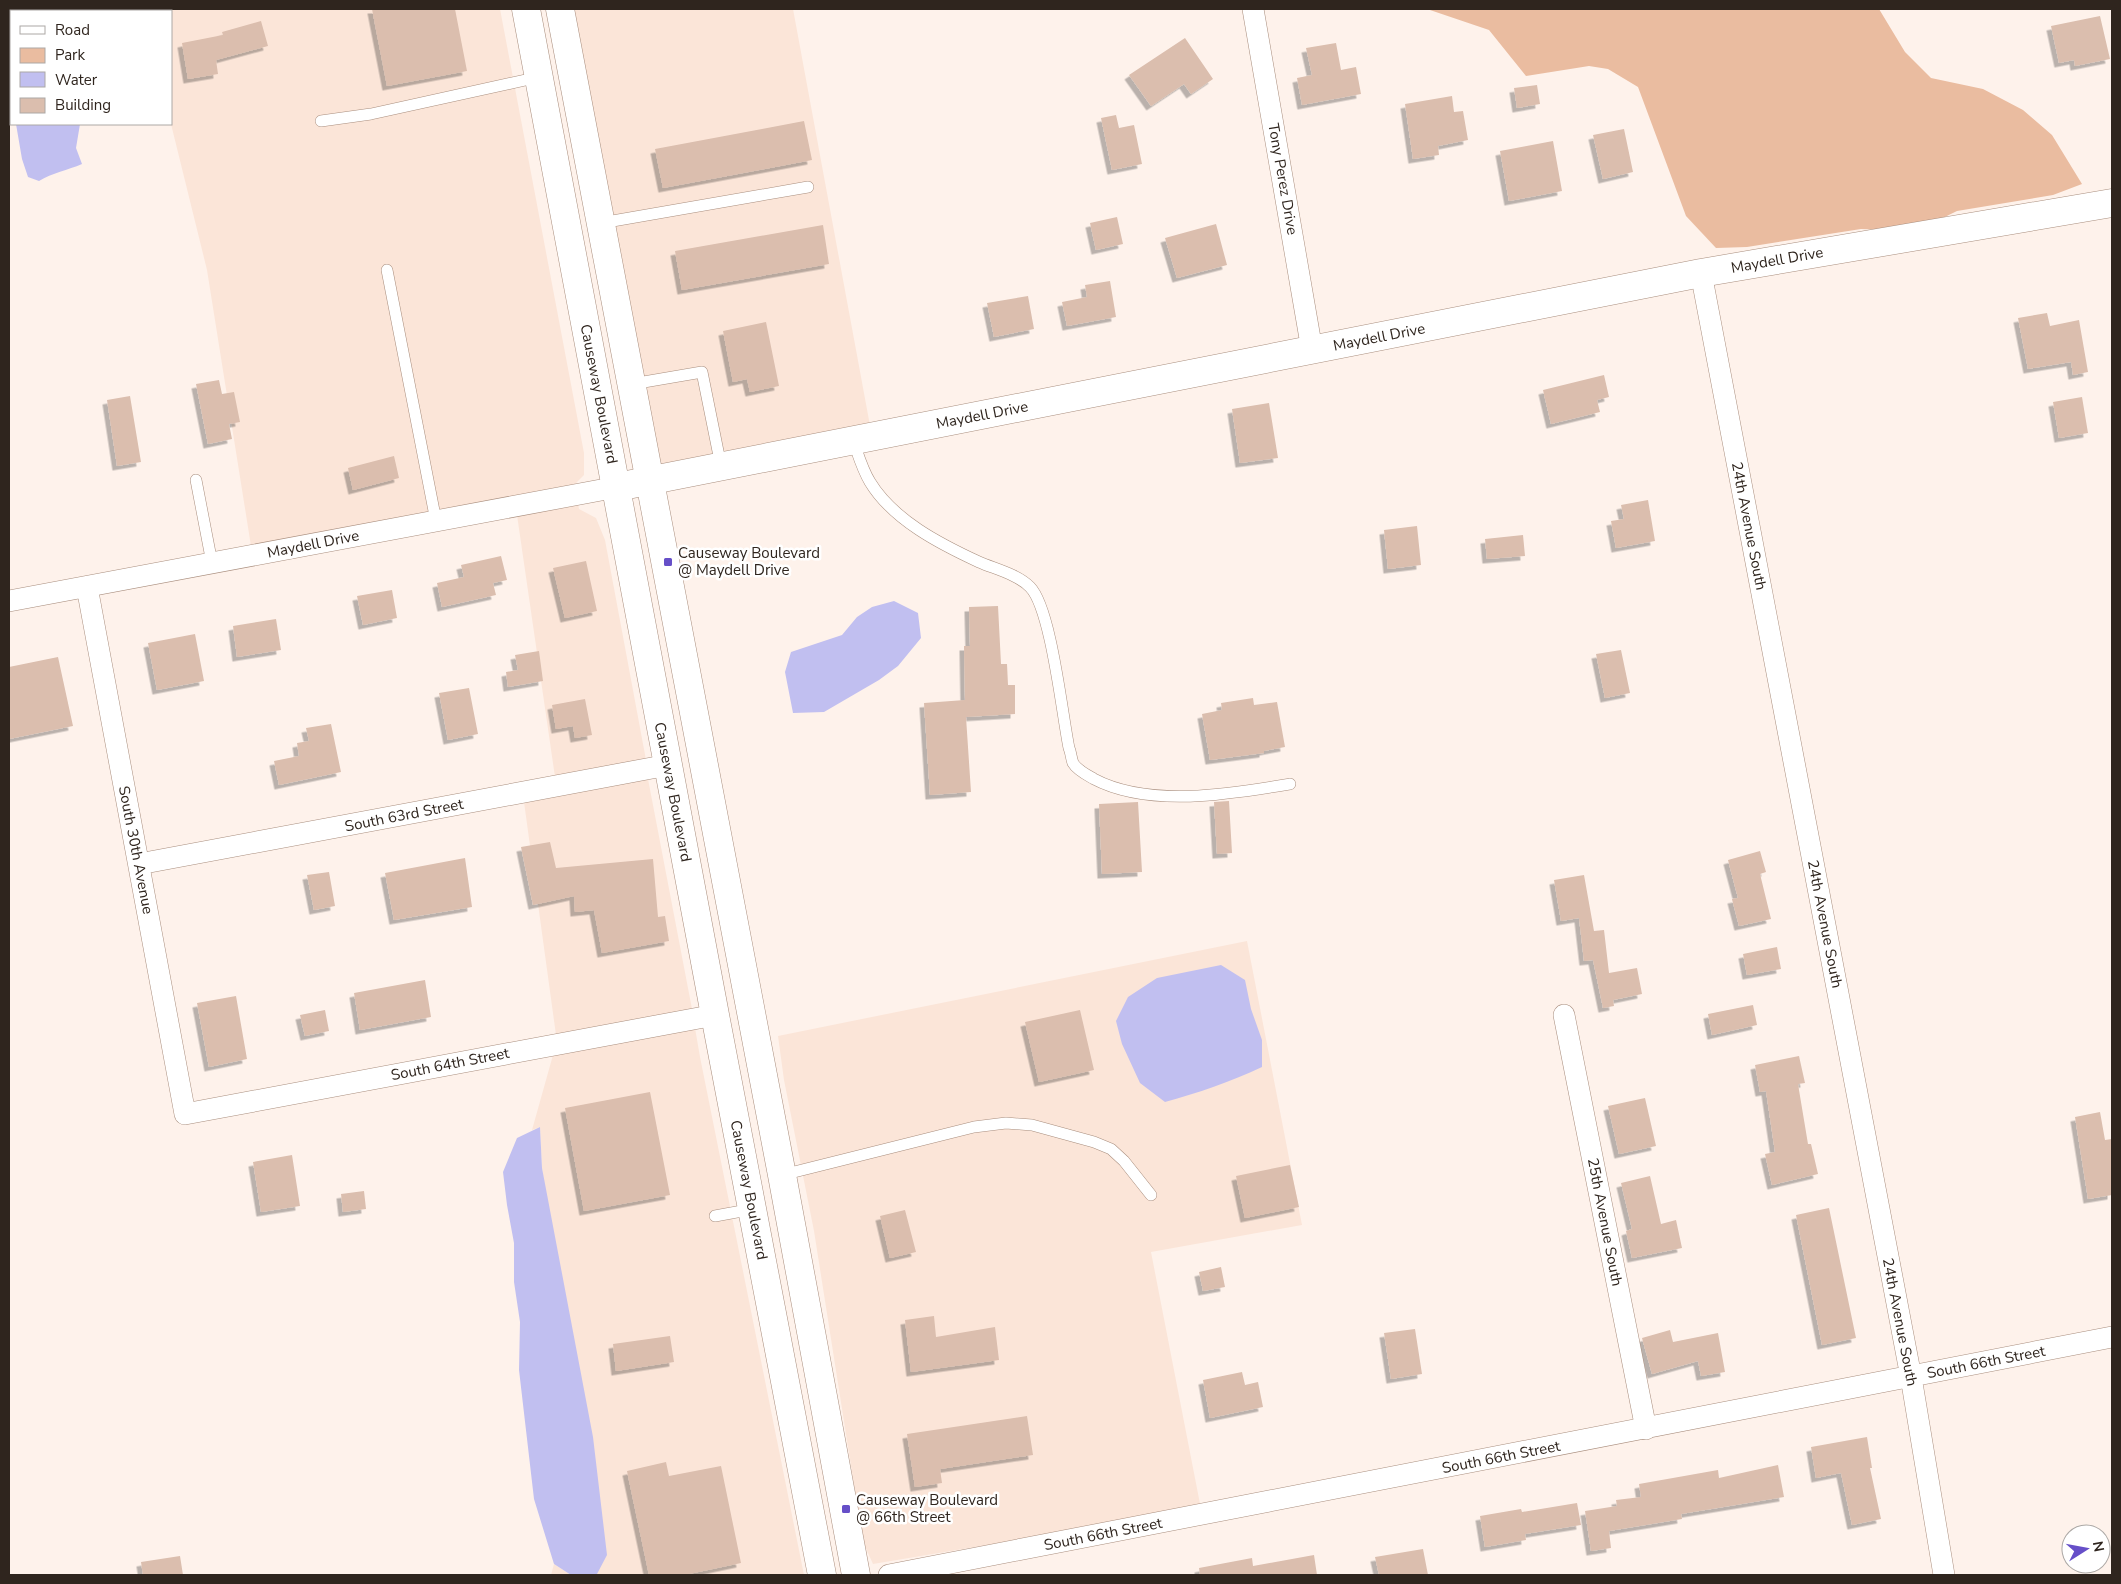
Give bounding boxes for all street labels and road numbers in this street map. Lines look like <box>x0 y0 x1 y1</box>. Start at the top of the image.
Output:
street label: Tony Perez Drive <box>1263 122 1303 236</box>
street label: Maydell Drive <box>1729 242 1825 278</box>
street label: Maydell Drive <box>1331 318 1427 356</box>
street label: Causeway Boulevard <box>576 322 622 466</box>
street label: Maydell Drive <box>934 396 1030 434</box>
street label: 24th Avenue South <box>1727 460 1771 592</box>
street label: Maydell Drive <box>265 525 361 563</box>
street label: Causeway Boulevard <box>650 720 696 864</box>
street label: South 30th Avenue <box>114 784 158 916</box>
street label: South 63rd Street <box>343 794 466 836</box>
street label: 24th Avenue South <box>1803 858 1847 990</box>
street label: South 64th Street <box>389 1043 512 1085</box>
street label: Causeway Boulevard <box>726 1118 772 1262</box>
street label: 25th Avenue South <box>1583 1156 1627 1288</box>
street label: 24th Avenue South <box>1878 1256 1922 1388</box>
street label: South 66th Street <box>1925 1341 2048 1383</box>
street label: South 66th Street <box>1440 1436 1563 1478</box>
street label: South 66th Street <box>1042 1513 1165 1555</box>

